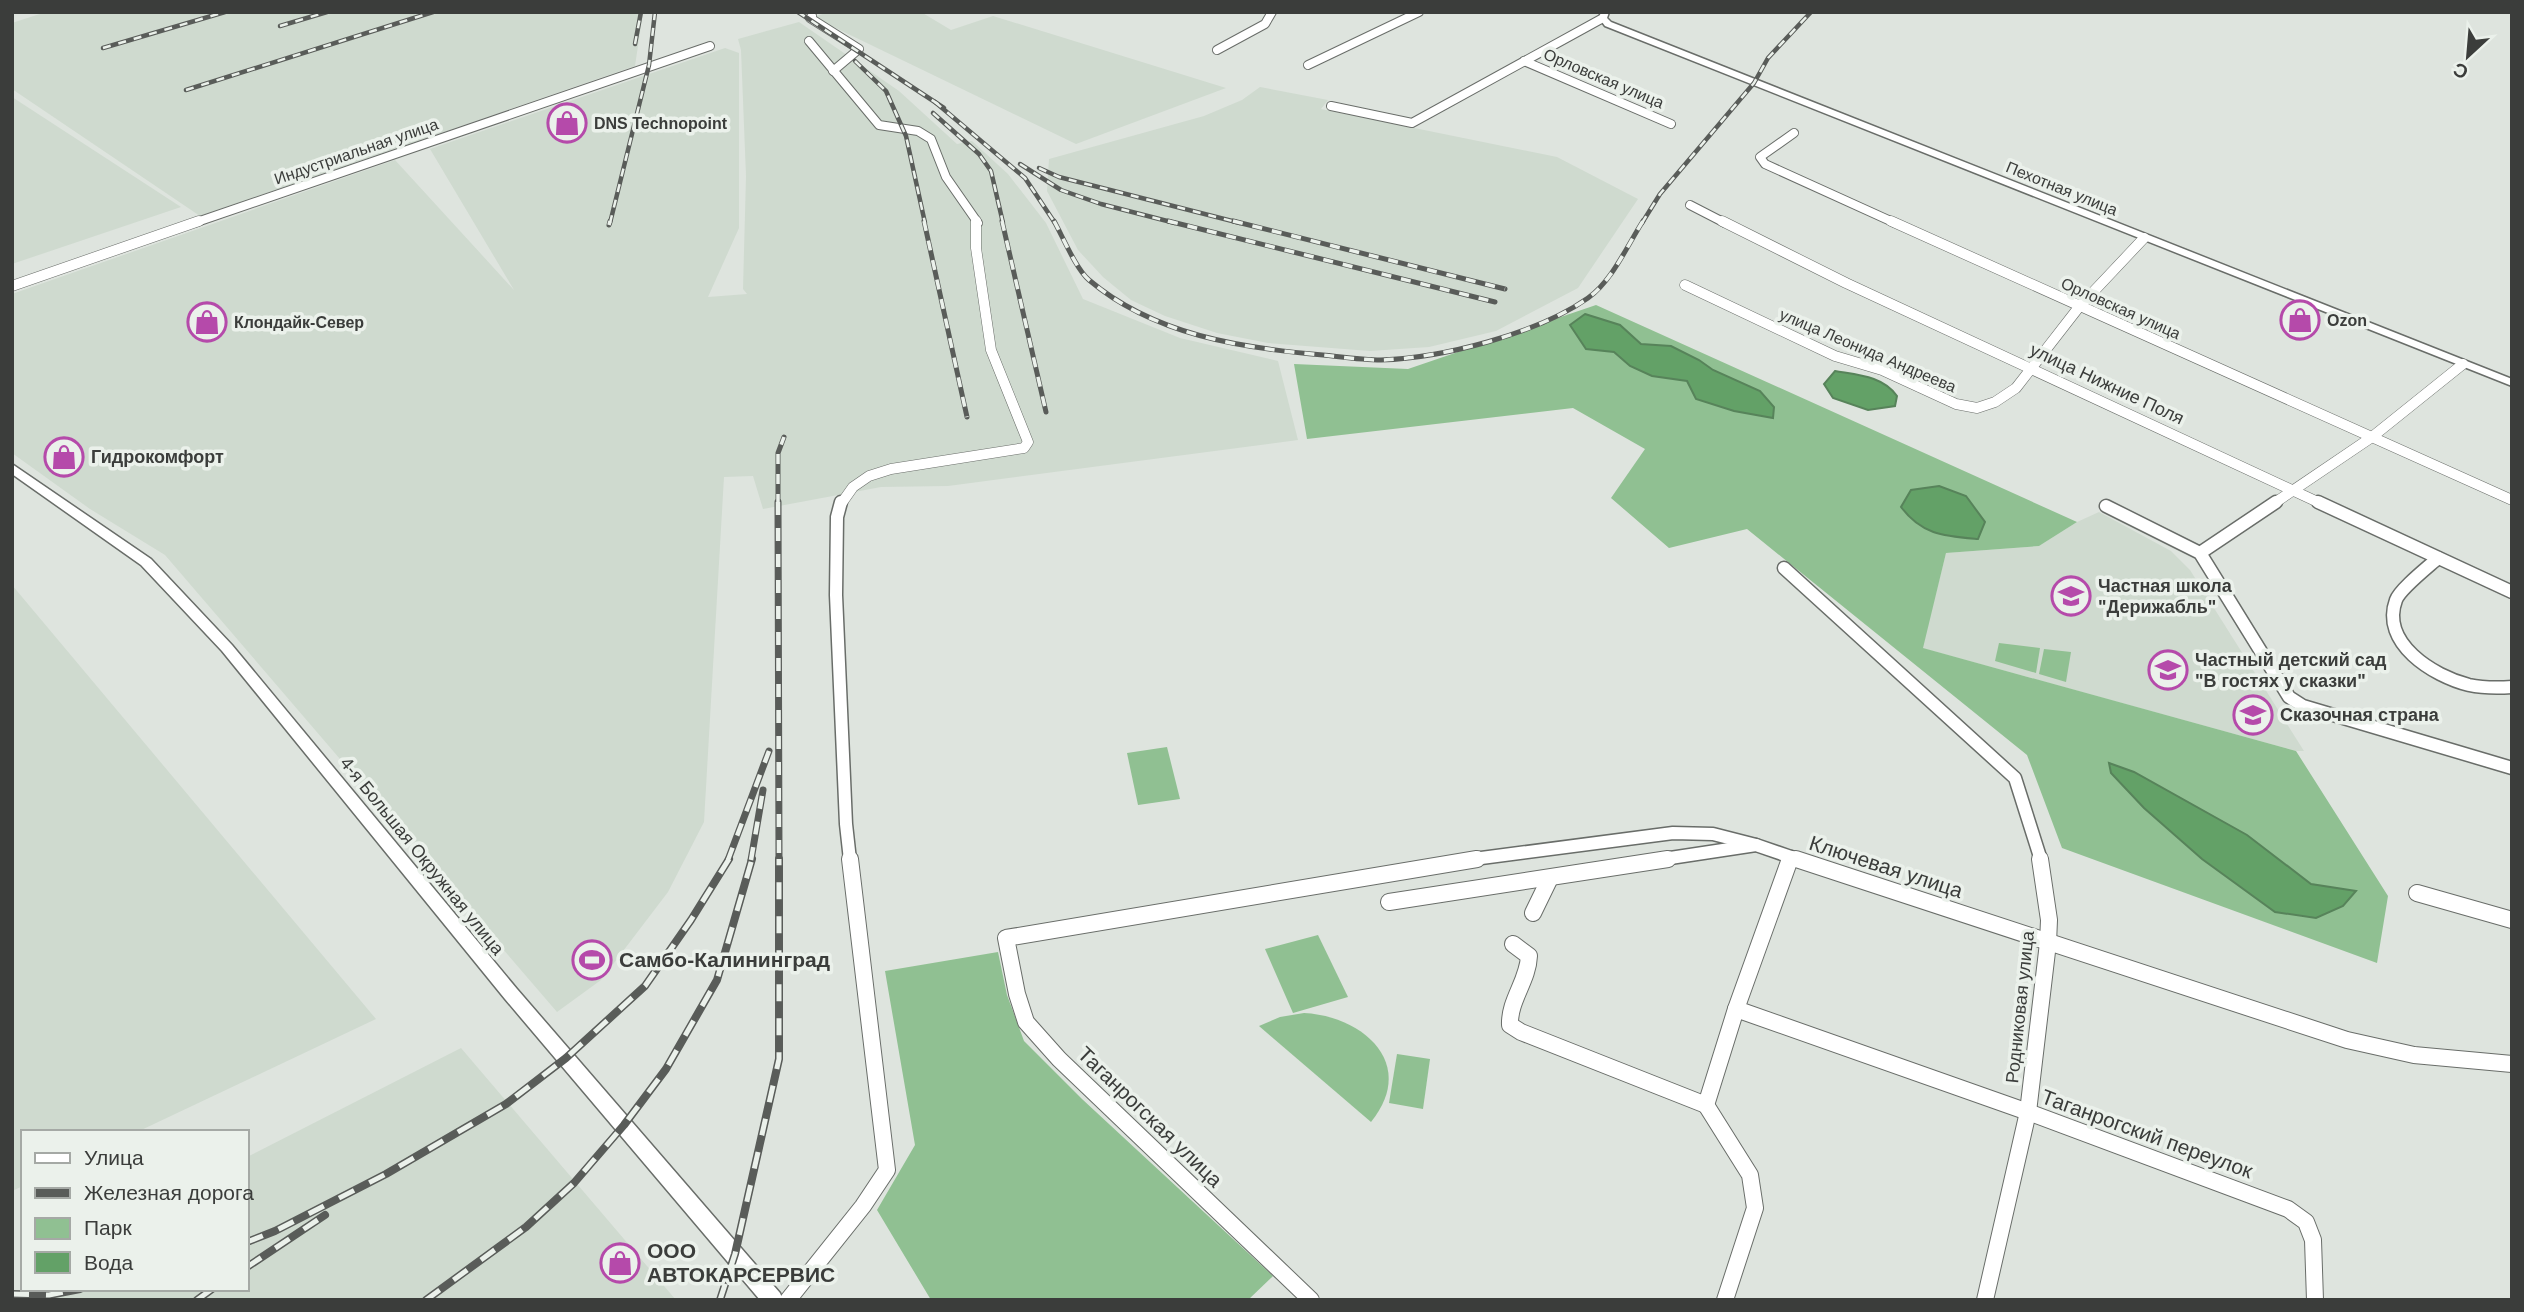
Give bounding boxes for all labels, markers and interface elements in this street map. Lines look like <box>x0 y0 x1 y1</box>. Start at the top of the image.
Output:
north arrow <box>2433 21 2503 91</box>
street label: Орловская улица <box>1541 45 1667 112</box>
text: С <box>2450 58 2472 83</box>
shop icon: DNS Technopoint <box>546 102 588 144</box>
street label: Индустриальная улица <box>272 115 440 188</box>
place label: DNS Technopoint <box>594 115 728 132</box>
street label: Пехотная улица <box>2004 158 2120 219</box>
street label: Орловская улица <box>2058 274 2183 342</box>
shop icon: Ozon <box>2279 299 2321 341</box>
shop icon: Клондайк-Север <box>186 301 228 343</box>
street label: улица Леонида Андреева <box>1777 306 1959 395</box>
place label: Ozon <box>2327 312 2367 329</box>
place label: Клондайк-Север <box>234 314 364 331</box>
street label: улица Нижние Поля <box>2027 340 2187 428</box>
shop icon: Гидрокомфорт <box>43 436 85 478</box>
place label: Гидрокомфорт <box>91 447 224 467</box>
school or university icon: Частная школа "Дерижабль" <box>2050 575 2092 617</box>
place label: Частная школа "Дерижабль" <box>2098 576 2233 617</box>
school or university icon: Частный детский сад "В гостях у сказки" <box>2147 649 2189 691</box>
place label: Частный детский сад "В гостях у сказки" <box>2195 650 2387 691</box>
school or university icon: Сказочная страна <box>2232 694 2274 736</box>
place label: Сказочная страна <box>2280 705 2440 725</box>
street label: 4-я Большая Окружная улица <box>336 753 509 960</box>
street label: Ключевая улица <box>1807 831 1966 902</box>
street label: Родниковая улица <box>2002 929 2038 1084</box>
sports icon: Самбо-Калининград <box>571 939 613 981</box>
place label: Самбо-Калининград <box>619 948 830 971</box>
street label: Таганрогская улица <box>1074 1042 1227 1192</box>
street label: Таганрогский переулок <box>2038 1085 2257 1183</box>
legend <box>21 1130 248 1291</box>
text: Улица <box>84 1146 144 1169</box>
text: Железная дорога <box>84 1181 254 1204</box>
text: Парк <box>84 1216 132 1239</box>
place label: ООО АВТОКАРСЕРВИС <box>647 1239 835 1286</box>
shop icon: ООО АВТОКАРСЕРВИС <box>599 1242 641 1284</box>
text: Вода <box>84 1251 133 1274</box>

